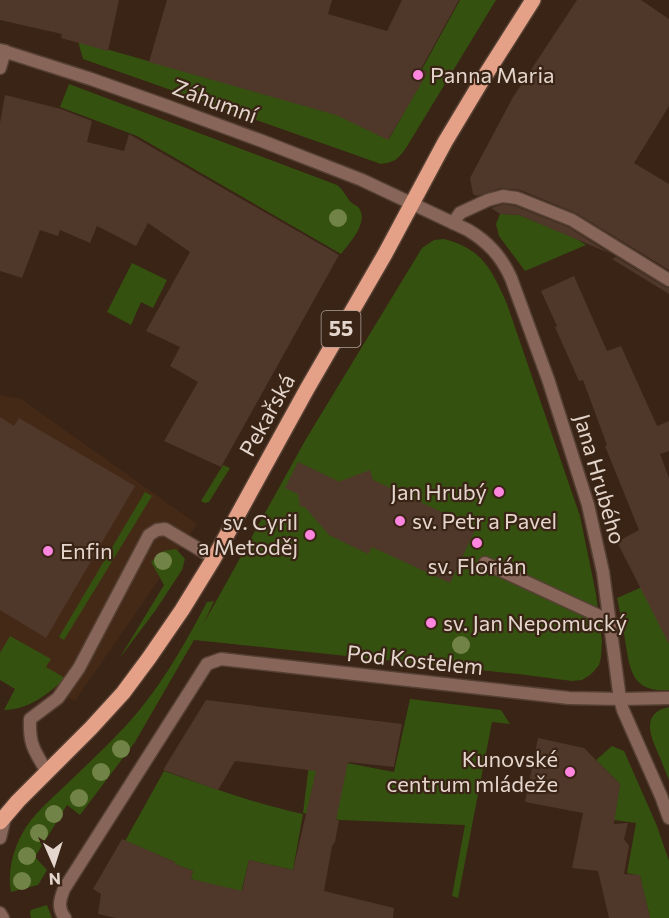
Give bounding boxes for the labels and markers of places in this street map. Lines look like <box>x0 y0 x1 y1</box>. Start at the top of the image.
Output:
place label: Panna Maria <box>430 61 555 88</box>
marker: Panna Maria <box>411 68 425 82</box>
place label: Jan Hrubý <box>391 478 487 505</box>
marker: Jan Hrubý <box>492 485 506 499</box>
place label: sv. Petr a Pavel <box>412 507 557 534</box>
place label: sv. Cyril a Metoděj <box>198 508 298 560</box>
marker: sv. Petr a Pavel <box>393 514 407 528</box>
marker: sv. Cyril a Metoděj <box>303 528 317 542</box>
marker: sv. Florián <box>470 536 484 550</box>
place label: Enfin <box>60 537 113 564</box>
marker: Enfin <box>41 544 55 558</box>
place label: sv. Florián <box>427 552 527 579</box>
place label: sv. Jan Nepomucký <box>443 609 627 636</box>
marker: sv. Jan Nepomucký <box>424 616 438 630</box>
place label: Kunovské centrum mládeže <box>386 745 558 797</box>
marker: Kunovské centrum mládeže <box>563 765 577 779</box>

